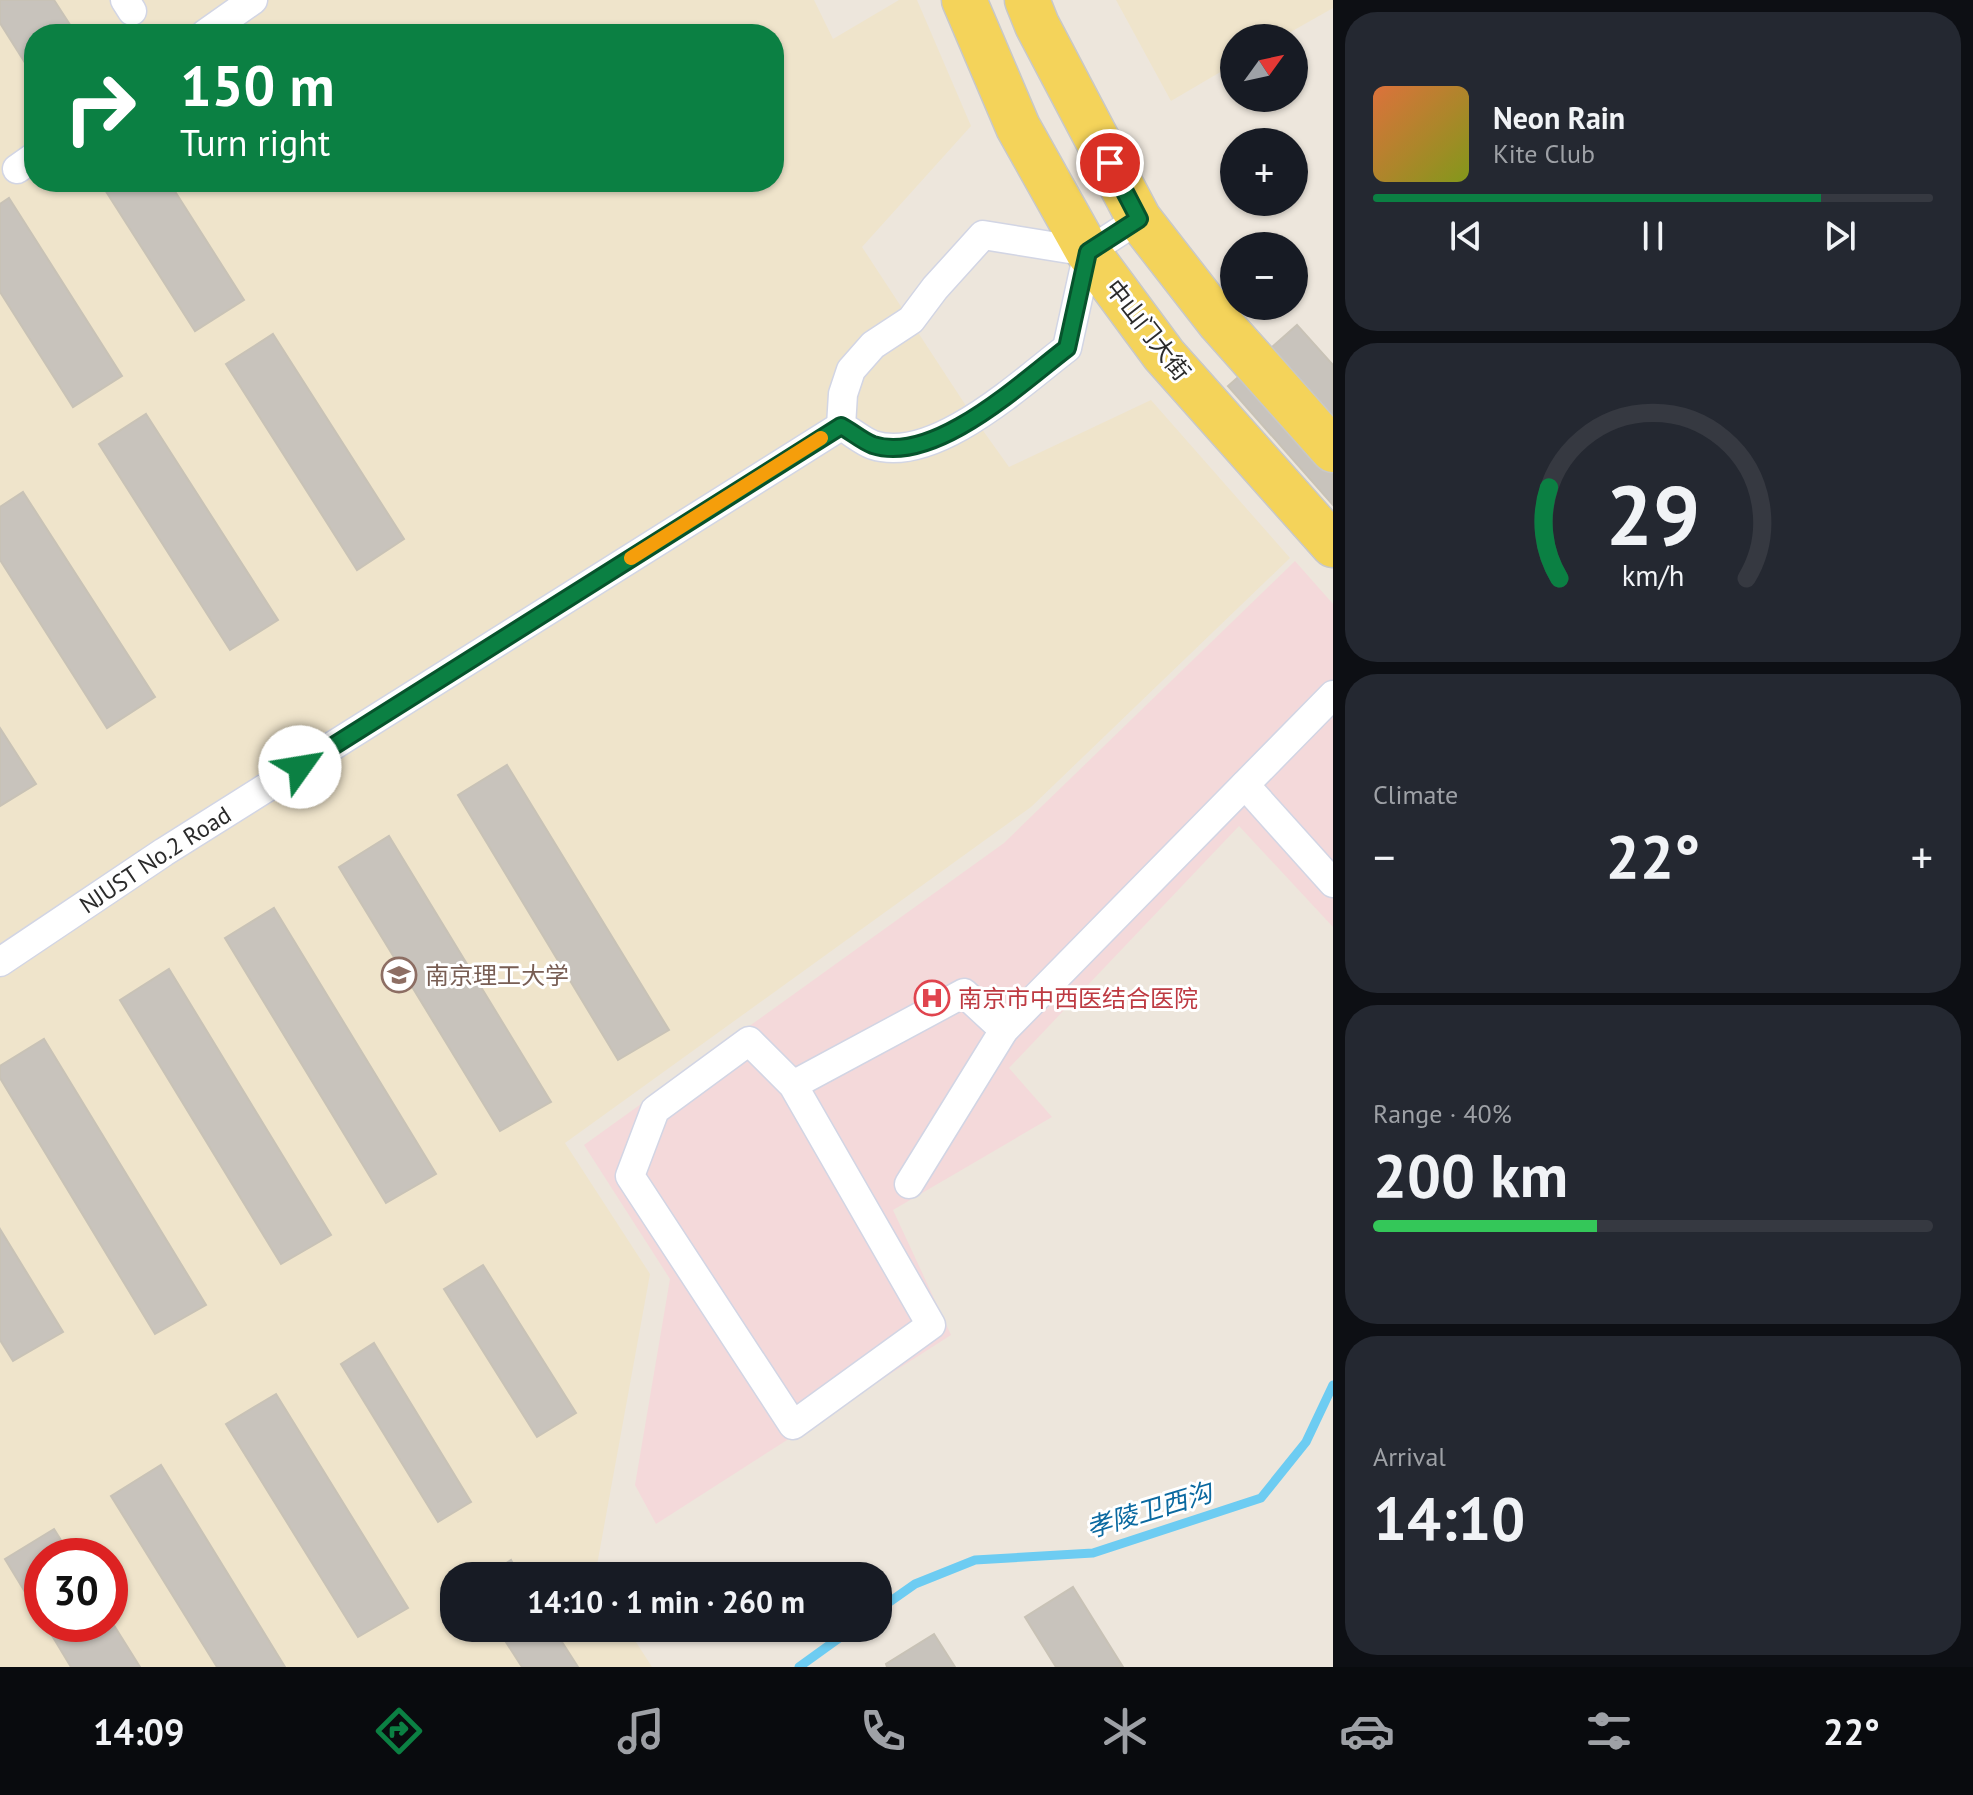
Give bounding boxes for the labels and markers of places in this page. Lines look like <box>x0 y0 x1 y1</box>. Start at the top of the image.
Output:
pin <box>1076 129 1144 197</box>
school or university icon: 南京理工大学 <box>380 956 418 994</box>
place label: 南京理工大学 <box>425 960 569 991</box>
hospital icon: 南京市中西医结合医院 <box>913 979 951 1017</box>
place label: 南京市中西医结合医院 <box>958 983 1198 1014</box>

